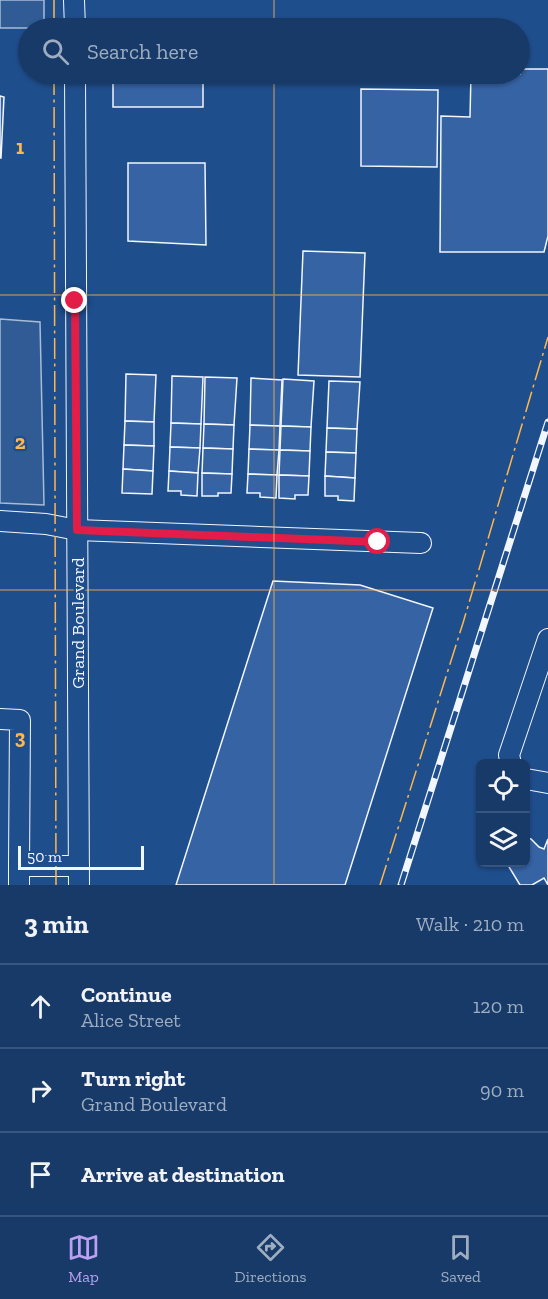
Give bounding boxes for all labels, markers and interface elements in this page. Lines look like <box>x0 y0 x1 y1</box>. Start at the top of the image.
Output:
search box <box>18 18 530 84</box>
icon: search <box>39 35 72 68</box>
text: Search here <box>87 38 198 65</box>
text: 1 <box>16 135 24 159</box>
route end <box>61 287 87 313</box>
text: 2 <box>15 430 26 454</box>
route start <box>364 528 390 554</box>
street label: Grand Boulevard <box>67 557 89 689</box>
text: 3 <box>15 725 26 749</box>
map controls <box>476 759 530 867</box>
button: locate <box>476 759 530 813</box>
button: layers <box>476 813 530 867</box>
scale bar <box>18 843 144 870</box>
text: 50 m <box>27 847 62 866</box>
text: 3 min <box>24 908 89 940</box>
text: Walk · 210 m <box>416 912 524 936</box>
text: Continue <box>81 981 172 1008</box>
icon: ahead <box>24 990 57 1023</box>
text: 120 m <box>473 994 524 1018</box>
text: Alice Street <box>81 1008 181 1032</box>
text: Turn right <box>81 1065 185 1092</box>
icon: right <box>24 1074 57 1107</box>
text: 90 m <box>480 1078 524 1102</box>
text: Grand Boulevard <box>81 1092 227 1116</box>
icon: arrive <box>24 1158 57 1191</box>
text: Arrive at destination <box>81 1161 284 1188</box>
tab: Map <box>67 1231 100 1286</box>
tab: Directions <box>234 1231 307 1286</box>
tab: Saved <box>441 1231 481 1286</box>

